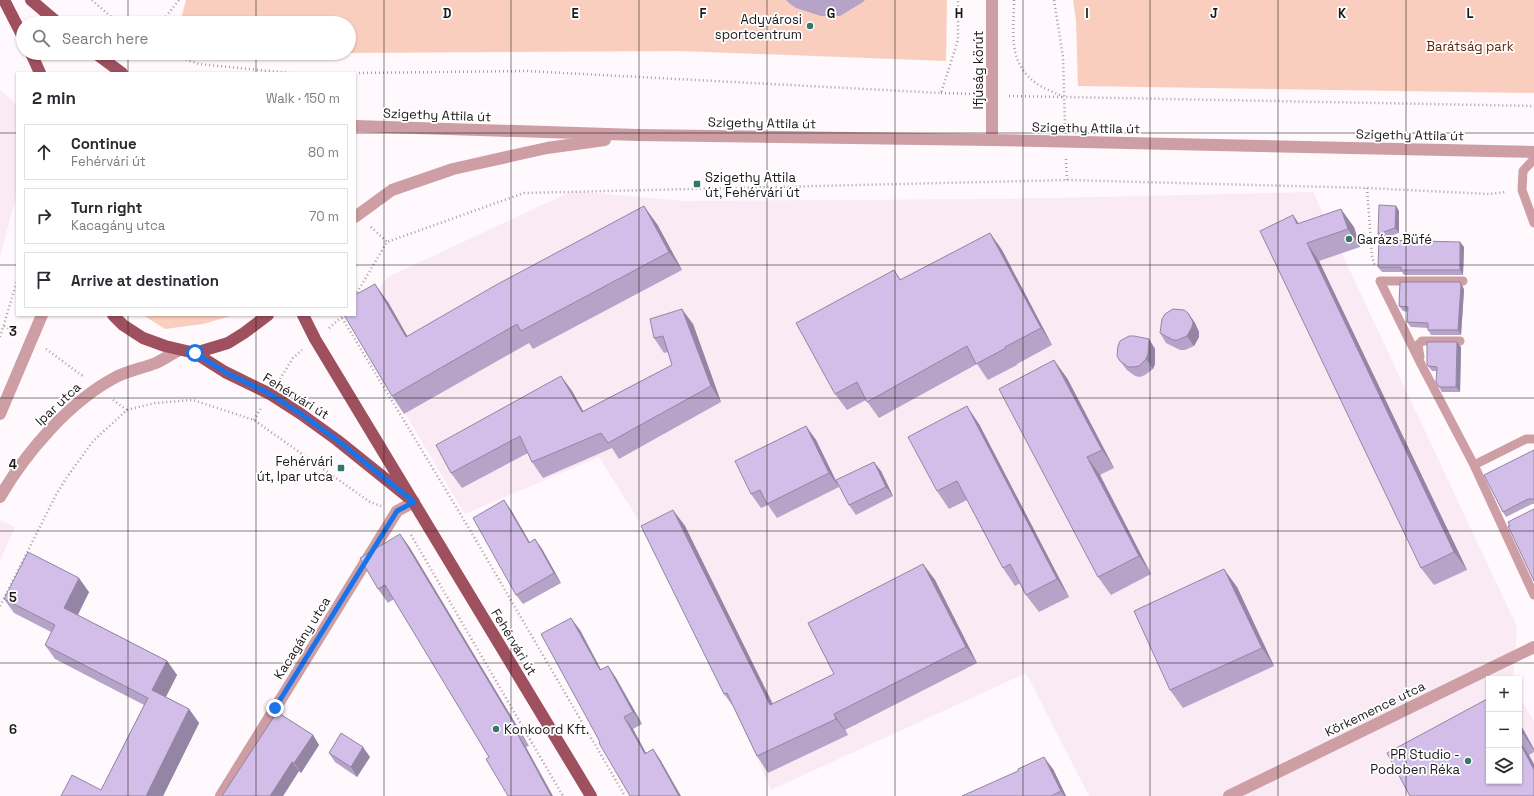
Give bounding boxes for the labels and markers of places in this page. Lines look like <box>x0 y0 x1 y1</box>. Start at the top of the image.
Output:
place label: Adyvárosi sportcentrum <box>715 11 802 43</box>
marker: Adyvárosi sportcentrum <box>805 21 815 31</box>
place label: Szigethy Attila út, Fehérvári út <box>705 169 800 201</box>
marker: Szigethy Attila út, Fehérvári út <box>692 179 702 189</box>
place label: Garázs Büfé <box>1357 231 1432 248</box>
marker: Garázs Büfé <box>1344 234 1354 244</box>
place label: Fehérvári út, Ipar utca <box>257 453 334 485</box>
marker: Fehérvári út, Ipar utca <box>336 463 346 473</box>
place label: Konkoord Kft. <box>504 721 589 738</box>
marker: Konkoord Kft. <box>491 724 501 734</box>
place label: PR Studio - Podoben Réka <box>1370 746 1461 778</box>
marker: PR Studio - Podoben Réka <box>1463 756 1473 766</box>

